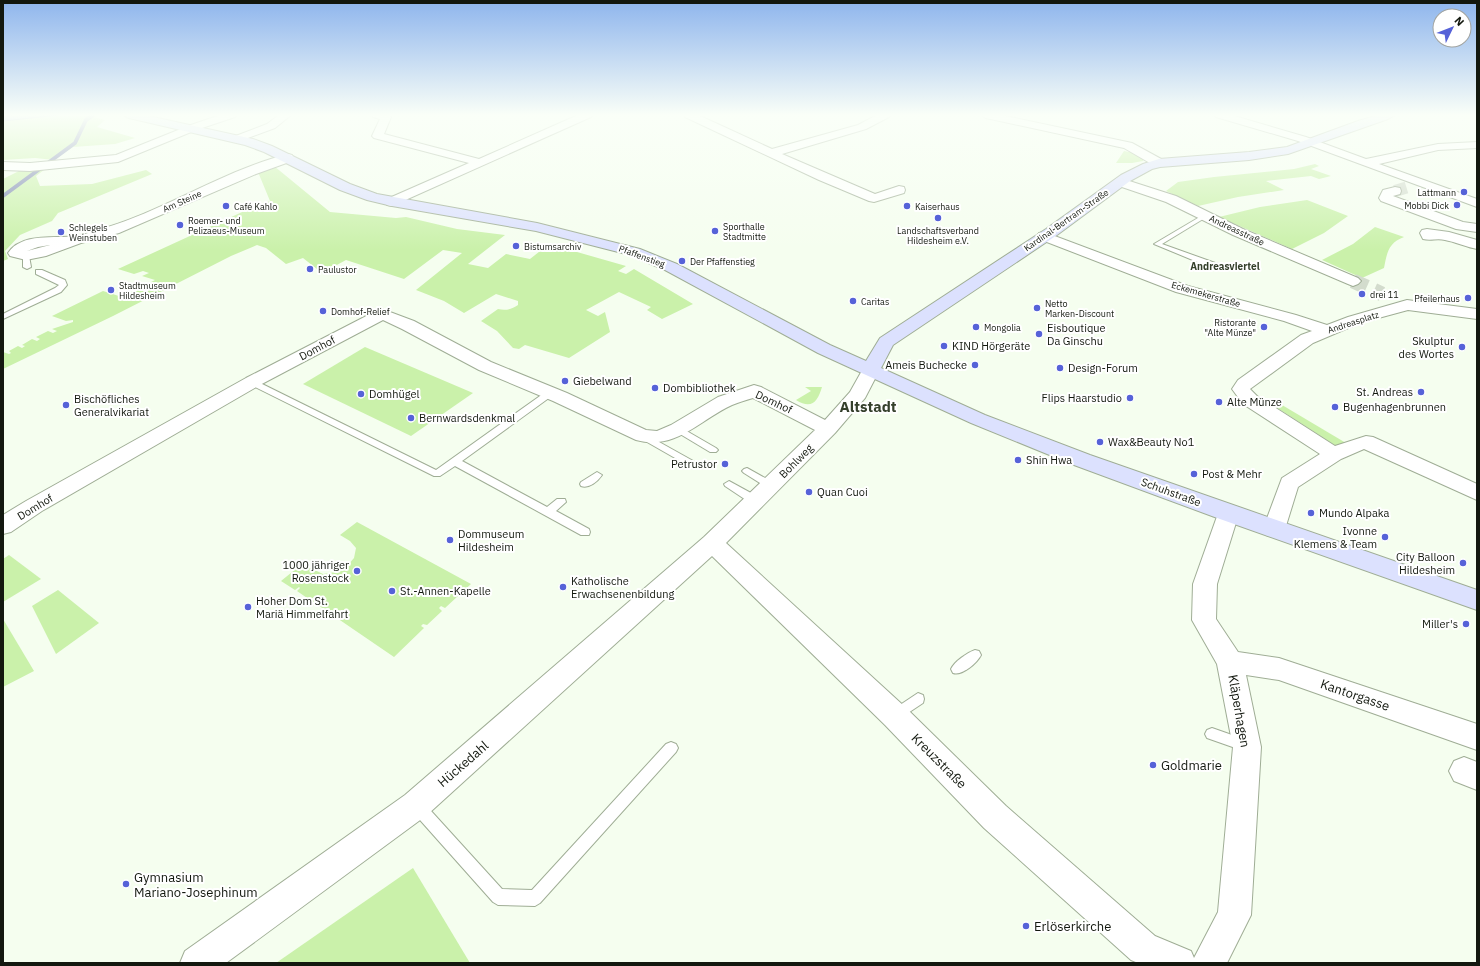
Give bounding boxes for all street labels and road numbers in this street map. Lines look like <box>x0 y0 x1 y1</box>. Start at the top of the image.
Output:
street label: Kardinal-Bertram-Straße <box>1022 187 1110 253</box>
street label: Am Steine <box>161 188 203 214</box>
street label: Andreasstraße <box>1208 212 1266 248</box>
street label: Pfaffenstieg <box>617 243 667 270</box>
street label: Eckemekerstraße <box>1170 279 1242 309</box>
street label: Andreasplatz <box>1326 309 1380 335</box>
street label: Domhof <box>296 332 338 363</box>
street label: Domhof <box>753 387 795 417</box>
street label: Bohlweg <box>776 441 816 481</box>
street label: Schuhstraße <box>1139 475 1203 509</box>
street label: Domhof <box>15 491 56 523</box>
street label: Kläperhagen <box>1224 673 1254 749</box>
street label: Kantorgasse <box>1318 675 1392 715</box>
street label: Kreuzstraße <box>908 730 970 792</box>
street label: Hückedahl <box>434 737 492 791</box>

